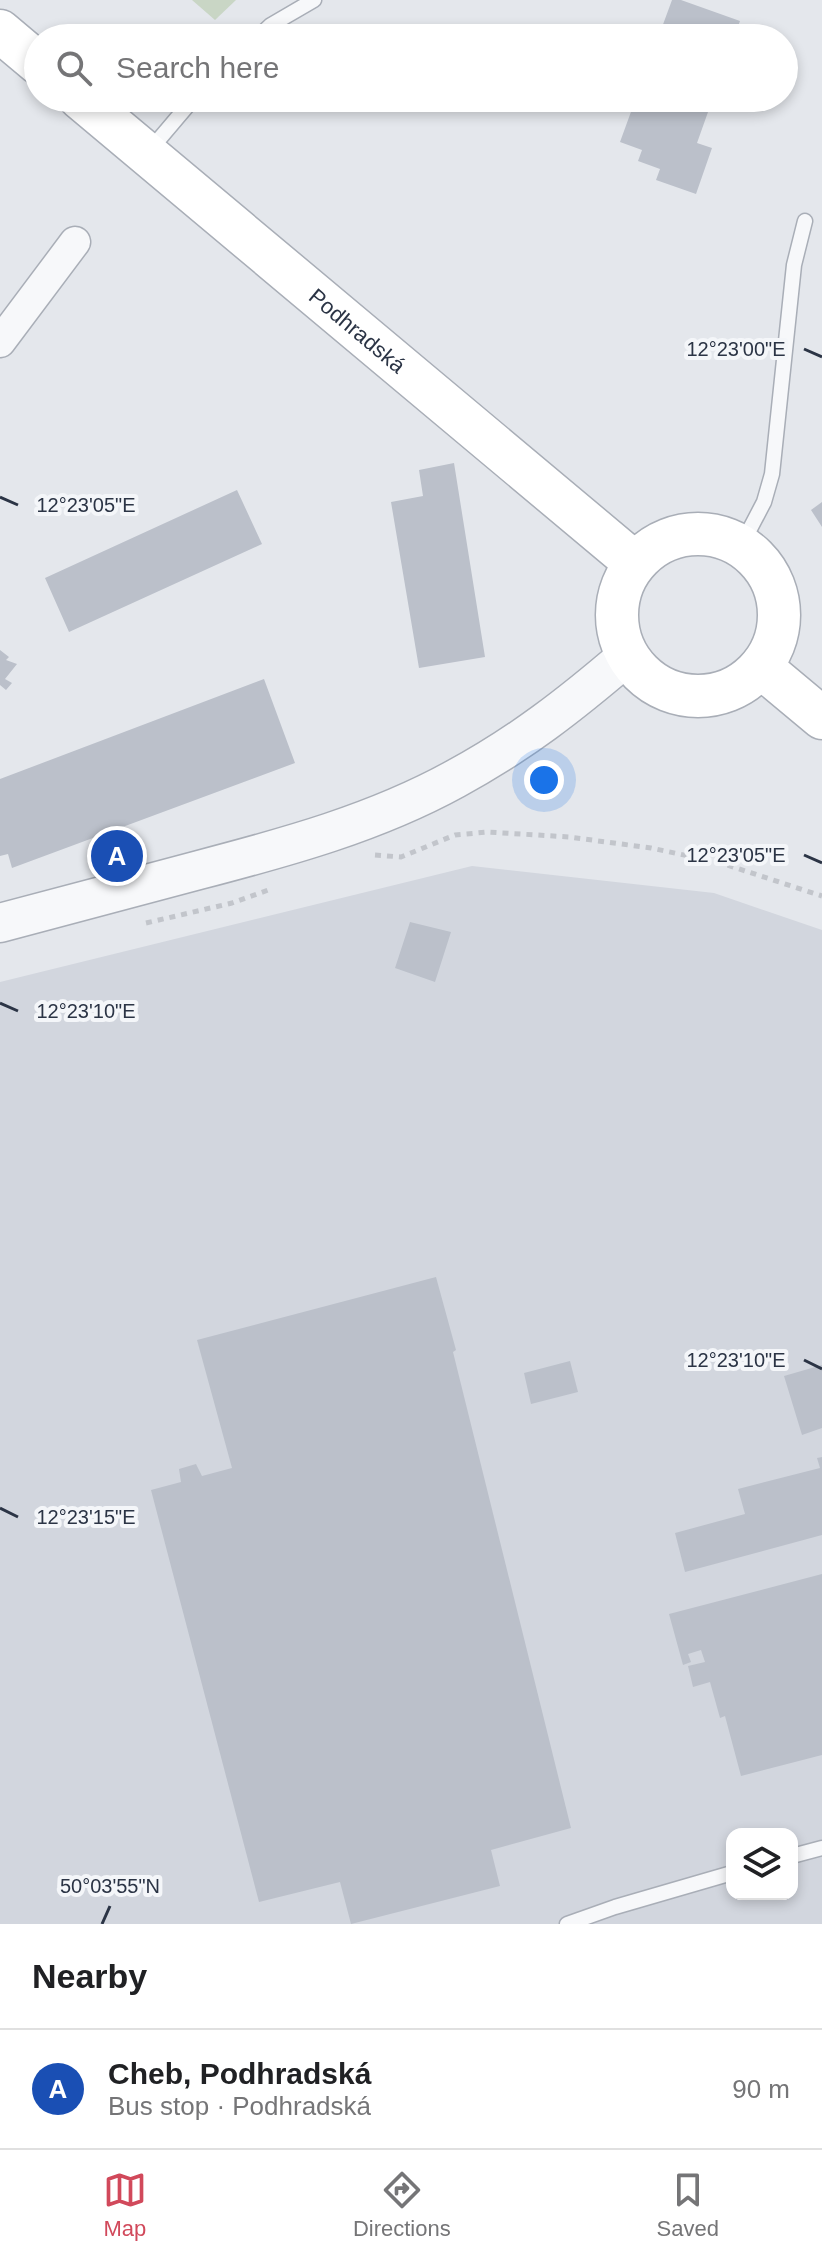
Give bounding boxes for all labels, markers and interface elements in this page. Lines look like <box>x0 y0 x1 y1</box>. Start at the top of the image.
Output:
search box <box>24 24 798 112</box>
icon: search <box>52 46 96 90</box>
text: Search here <box>116 51 279 84</box>
street label: Podhradská <box>304 283 411 378</box>
text: 12°23'00"E <box>687 338 786 360</box>
text: 12°23'05"E <box>37 494 136 516</box>
your location <box>524 760 564 800</box>
pin: A <box>91 826 143 886</box>
text: 12°23'05"E <box>687 844 786 866</box>
text: 12°23'10"E <box>37 1000 136 1022</box>
text: 12°23'10"E <box>687 1349 786 1371</box>
text: 12°23'15"E <box>37 1506 136 1528</box>
map controls <box>726 1828 798 1900</box>
button: layers <box>726 1828 798 1900</box>
text: 50°03'55"N <box>60 1875 160 1897</box>
text: Nearby <box>32 1957 147 1995</box>
text: Cheb, Podhradská <box>108 2057 371 2090</box>
text: A <box>49 2074 67 2104</box>
text: 90 m <box>732 2074 790 2104</box>
text: Bus stop · Podhradská <box>108 2091 371 2121</box>
tab: Map <box>103 2168 147 2242</box>
tab: Directions <box>353 2168 451 2242</box>
tab: Saved <box>657 2168 719 2242</box>

